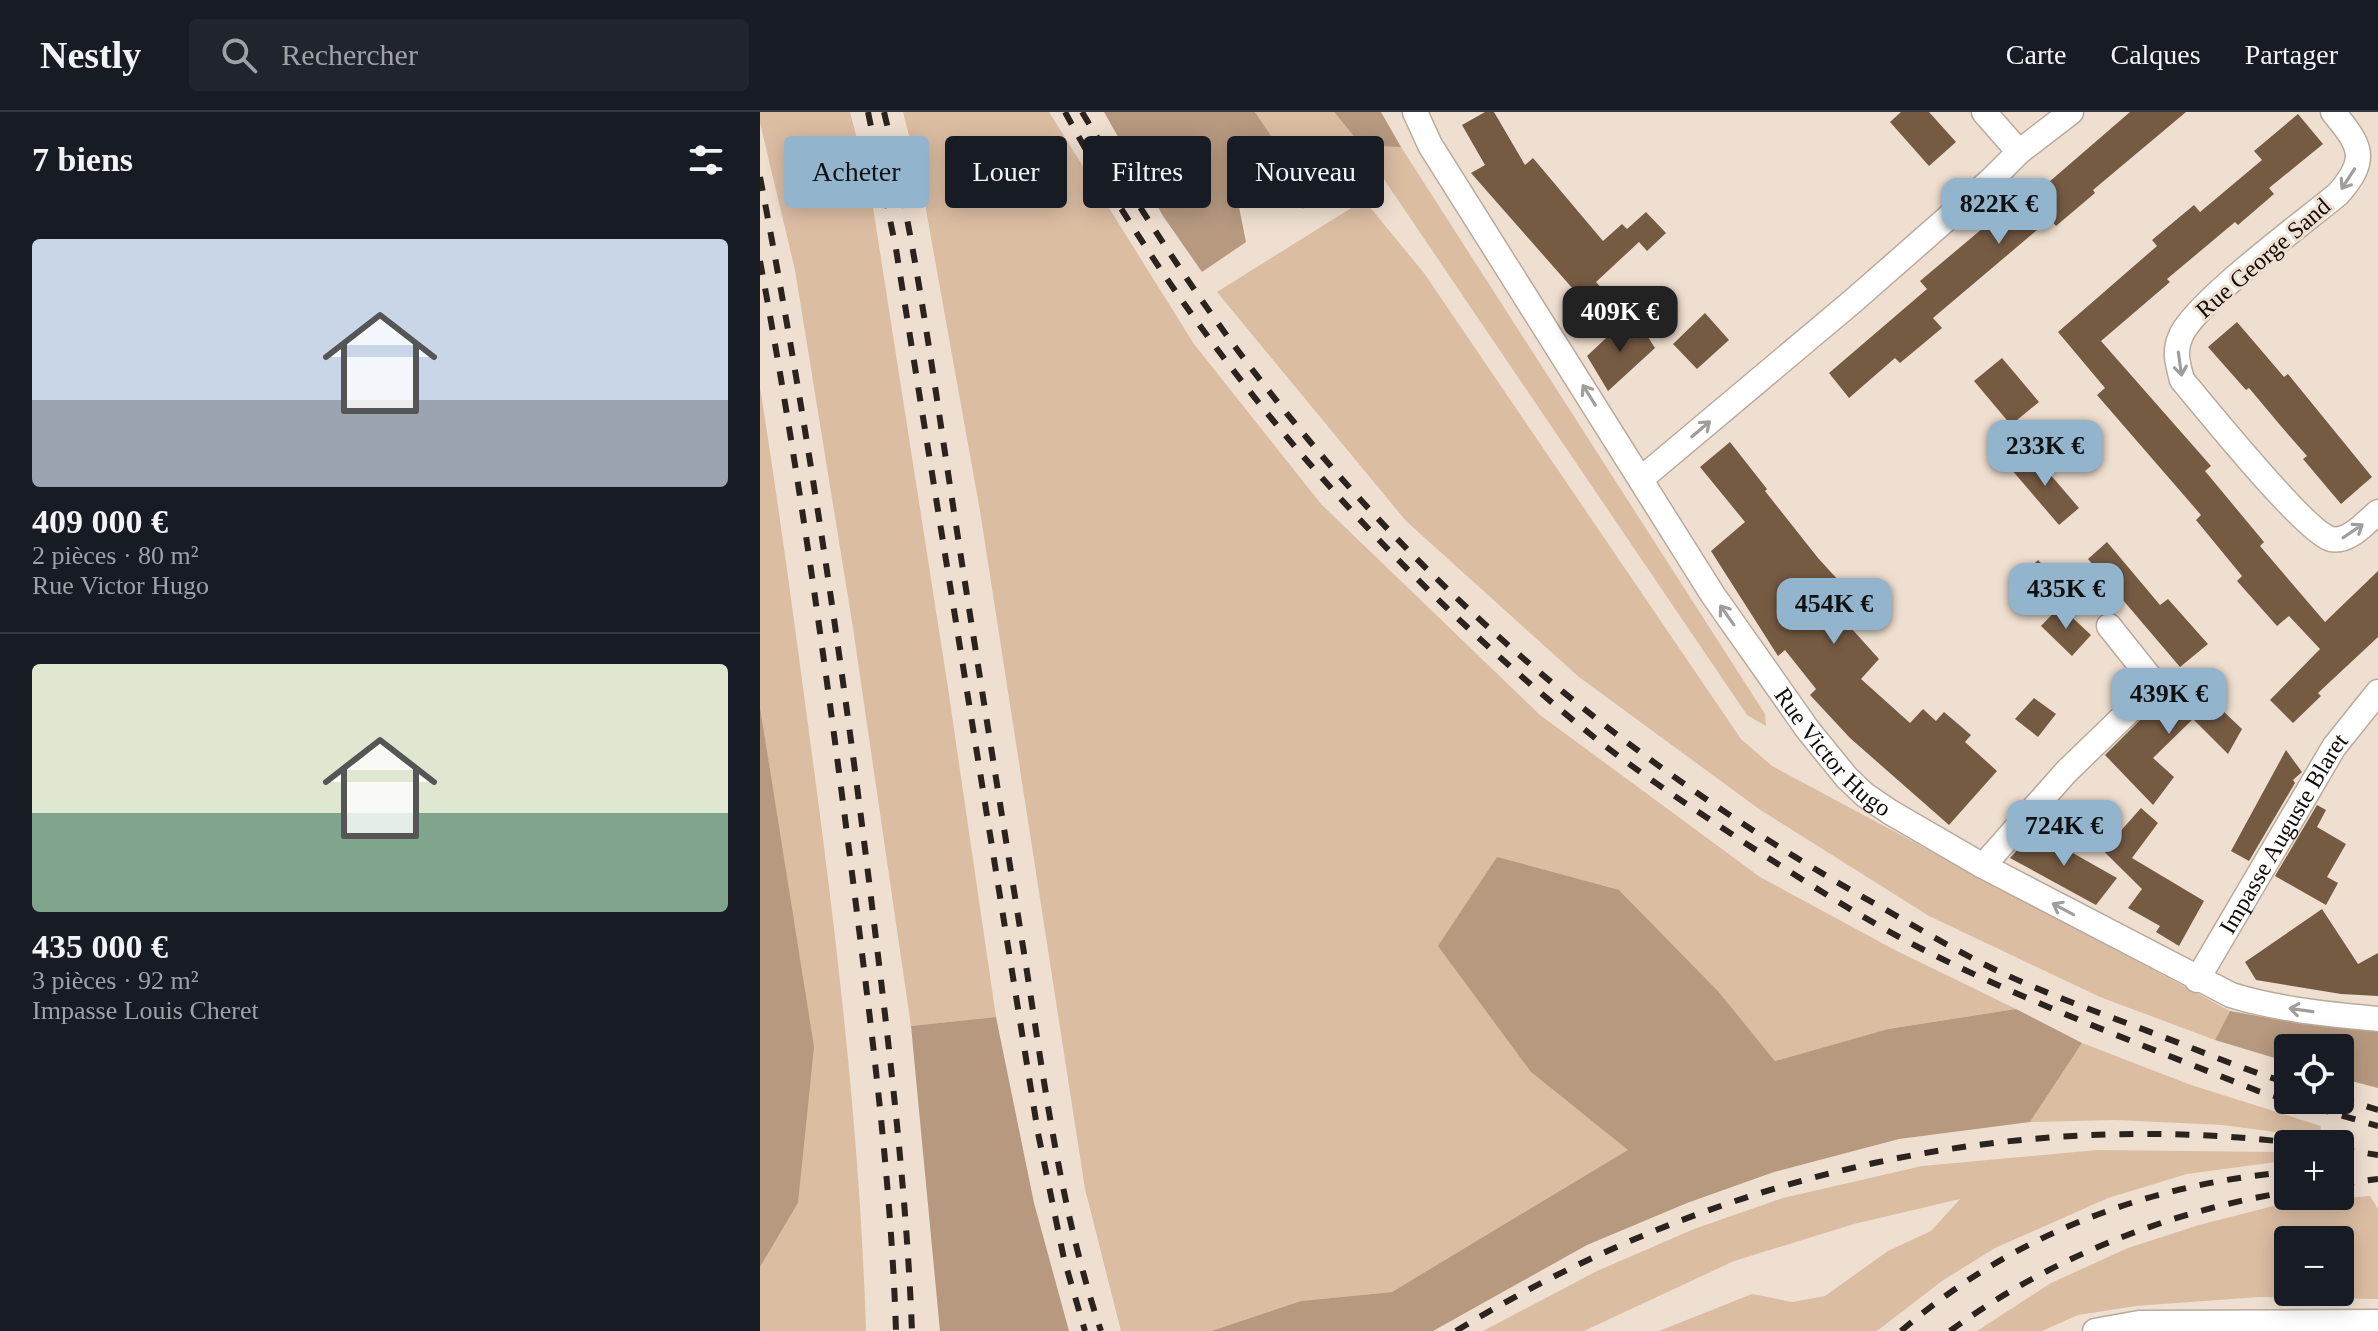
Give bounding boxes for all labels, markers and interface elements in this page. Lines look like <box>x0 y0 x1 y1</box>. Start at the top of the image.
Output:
search box <box>189 19 749 91</box>
icon: search <box>217 33 261 77</box>
text: Nestly <box>40 34 141 76</box>
text: Rechercher <box>281 38 418 71</box>
text: Carte <box>2006 39 2066 70</box>
text: Calques <box>2110 39 2201 70</box>
text: Partager <box>2245 39 2338 70</box>
chip: Acheter <box>784 136 929 208</box>
chip: Louer <box>945 136 1067 208</box>
chip: Filtres <box>1083 136 1211 208</box>
chip: Nouveau <box>1227 136 1384 208</box>
icon: filters <box>684 138 728 182</box>
text: 7 biens <box>32 141 133 178</box>
one-way arrow <box>2340 167 2356 190</box>
pin: 822K € <box>1934 178 2064 246</box>
text: 822K € <box>1960 189 2038 218</box>
street label: Rue George Sand <box>2191 193 2335 323</box>
pin: 409K € <box>1555 286 1685 354</box>
icon: home <box>308 291 452 435</box>
text: 409K € <box>1581 297 1659 326</box>
one-way arrow <box>2172 350 2187 376</box>
one-way arrow <box>1580 384 1596 407</box>
one-way arrow <box>1690 420 1711 438</box>
pin: 233K € <box>1980 420 2110 488</box>
text: 233K € <box>2006 431 2084 460</box>
text: 409 000 € <box>32 503 168 540</box>
one-way arrow <box>2341 523 2363 539</box>
text: 2 pièces · 80 m² <box>32 541 199 570</box>
pin: 435K € <box>2001 563 2131 631</box>
text: Rue Victor Hugo <box>32 571 209 600</box>
text: 435K € <box>2027 574 2105 603</box>
pin: 454K € <box>1769 578 1899 646</box>
text: 454K € <box>1795 589 1873 618</box>
one-way arrow <box>1719 605 1735 627</box>
pin: 439K € <box>2104 668 2234 736</box>
text: 439K € <box>2130 679 2208 708</box>
street label: Rue Victor Hugo <box>1769 683 1896 822</box>
icon: home <box>308 716 452 860</box>
street label: Impasse Auguste Blaret <box>2214 728 2353 938</box>
pin: 724K € <box>1999 800 2129 868</box>
text: 724K € <box>2025 811 2103 840</box>
one-way arrow <box>2052 900 2076 916</box>
text: 435 000 € <box>32 928 168 965</box>
text: 3 pièces · 92 m² <box>32 966 199 995</box>
text: Impasse Louis Cheret <box>32 996 259 1025</box>
one-way arrow <box>2288 1002 2314 1017</box>
map controls <box>2274 1034 2354 1306</box>
button: locate <box>2274 1034 2354 1114</box>
button: + <box>2274 1130 2354 1210</box>
button: − <box>2274 1226 2354 1306</box>

